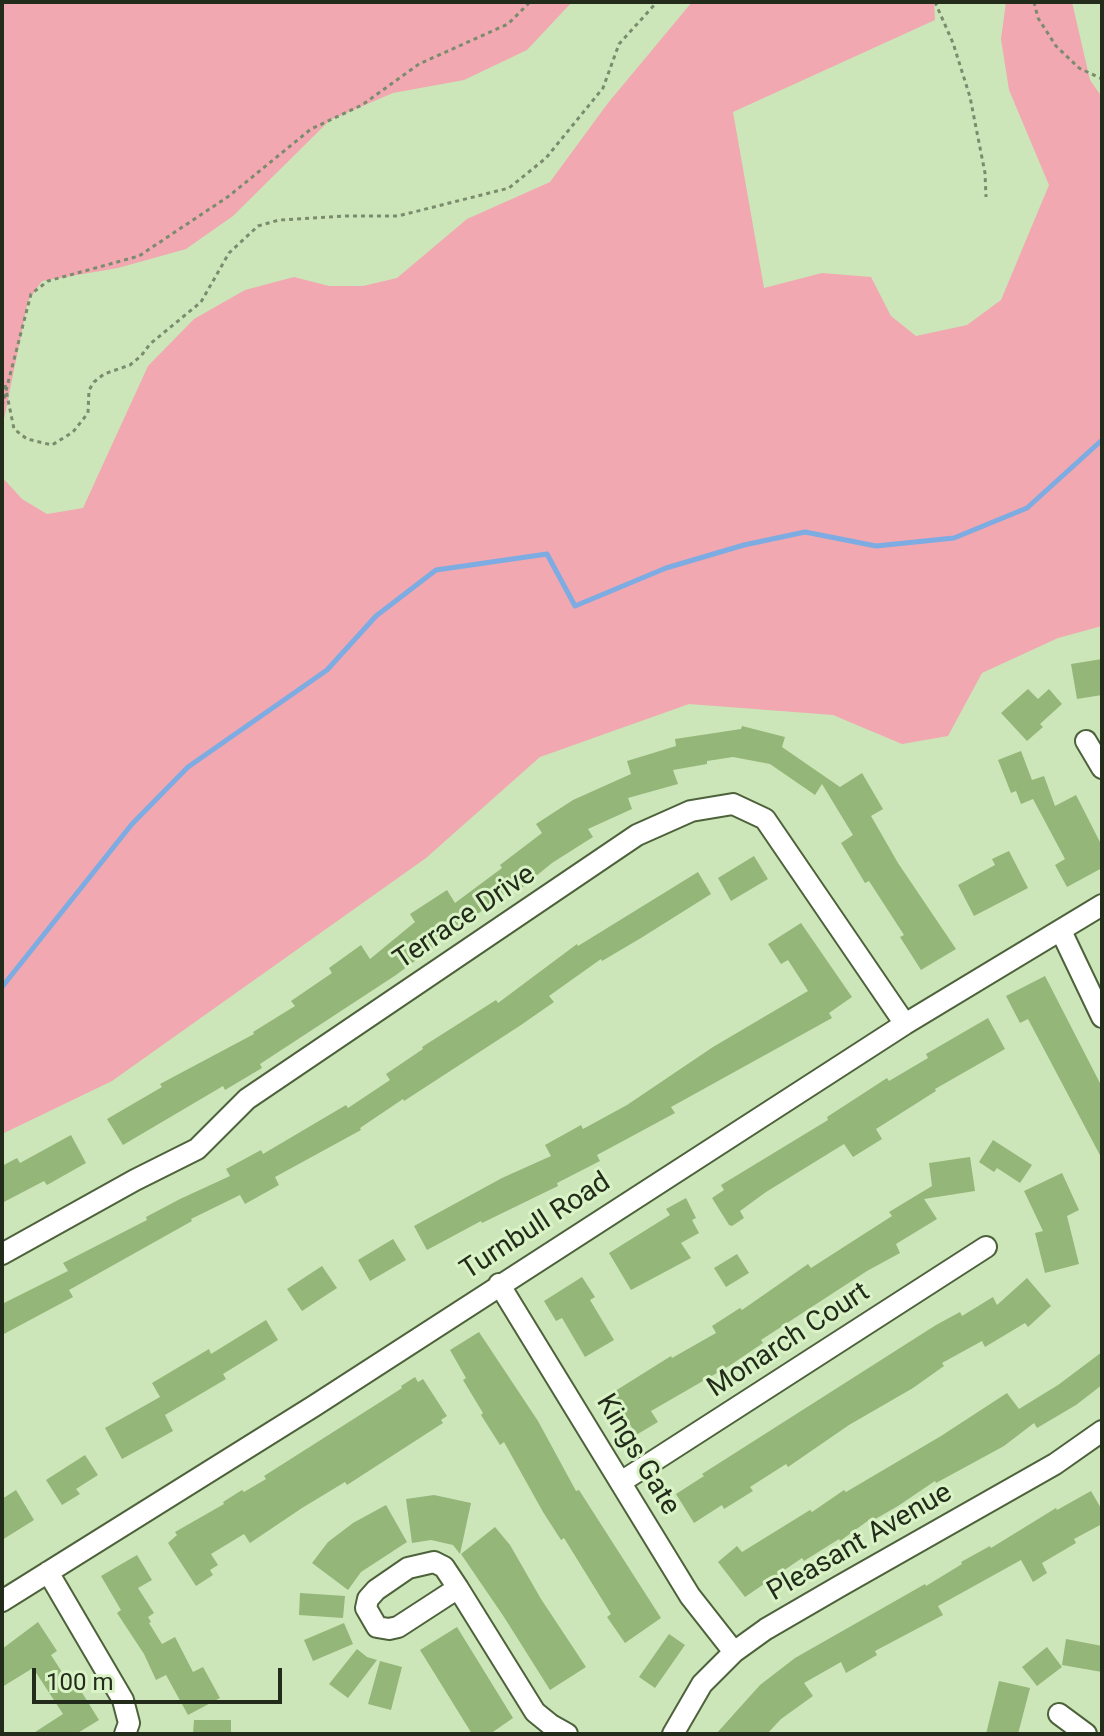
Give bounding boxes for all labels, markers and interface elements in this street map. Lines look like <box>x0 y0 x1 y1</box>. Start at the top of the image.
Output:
street label: Terrace Drive <box>388 858 542 978</box>
street label: Turnbull Road <box>455 1166 617 1288</box>
street label: Monarch Court <box>702 1276 876 1406</box>
street label: Kings Gate <box>588 1388 686 1522</box>
street label: Pleasant Avenue <box>762 1477 958 1609</box>
scale bar <box>36 1652 286 1702</box>
text: 100 m <box>46 1668 113 1696</box>

